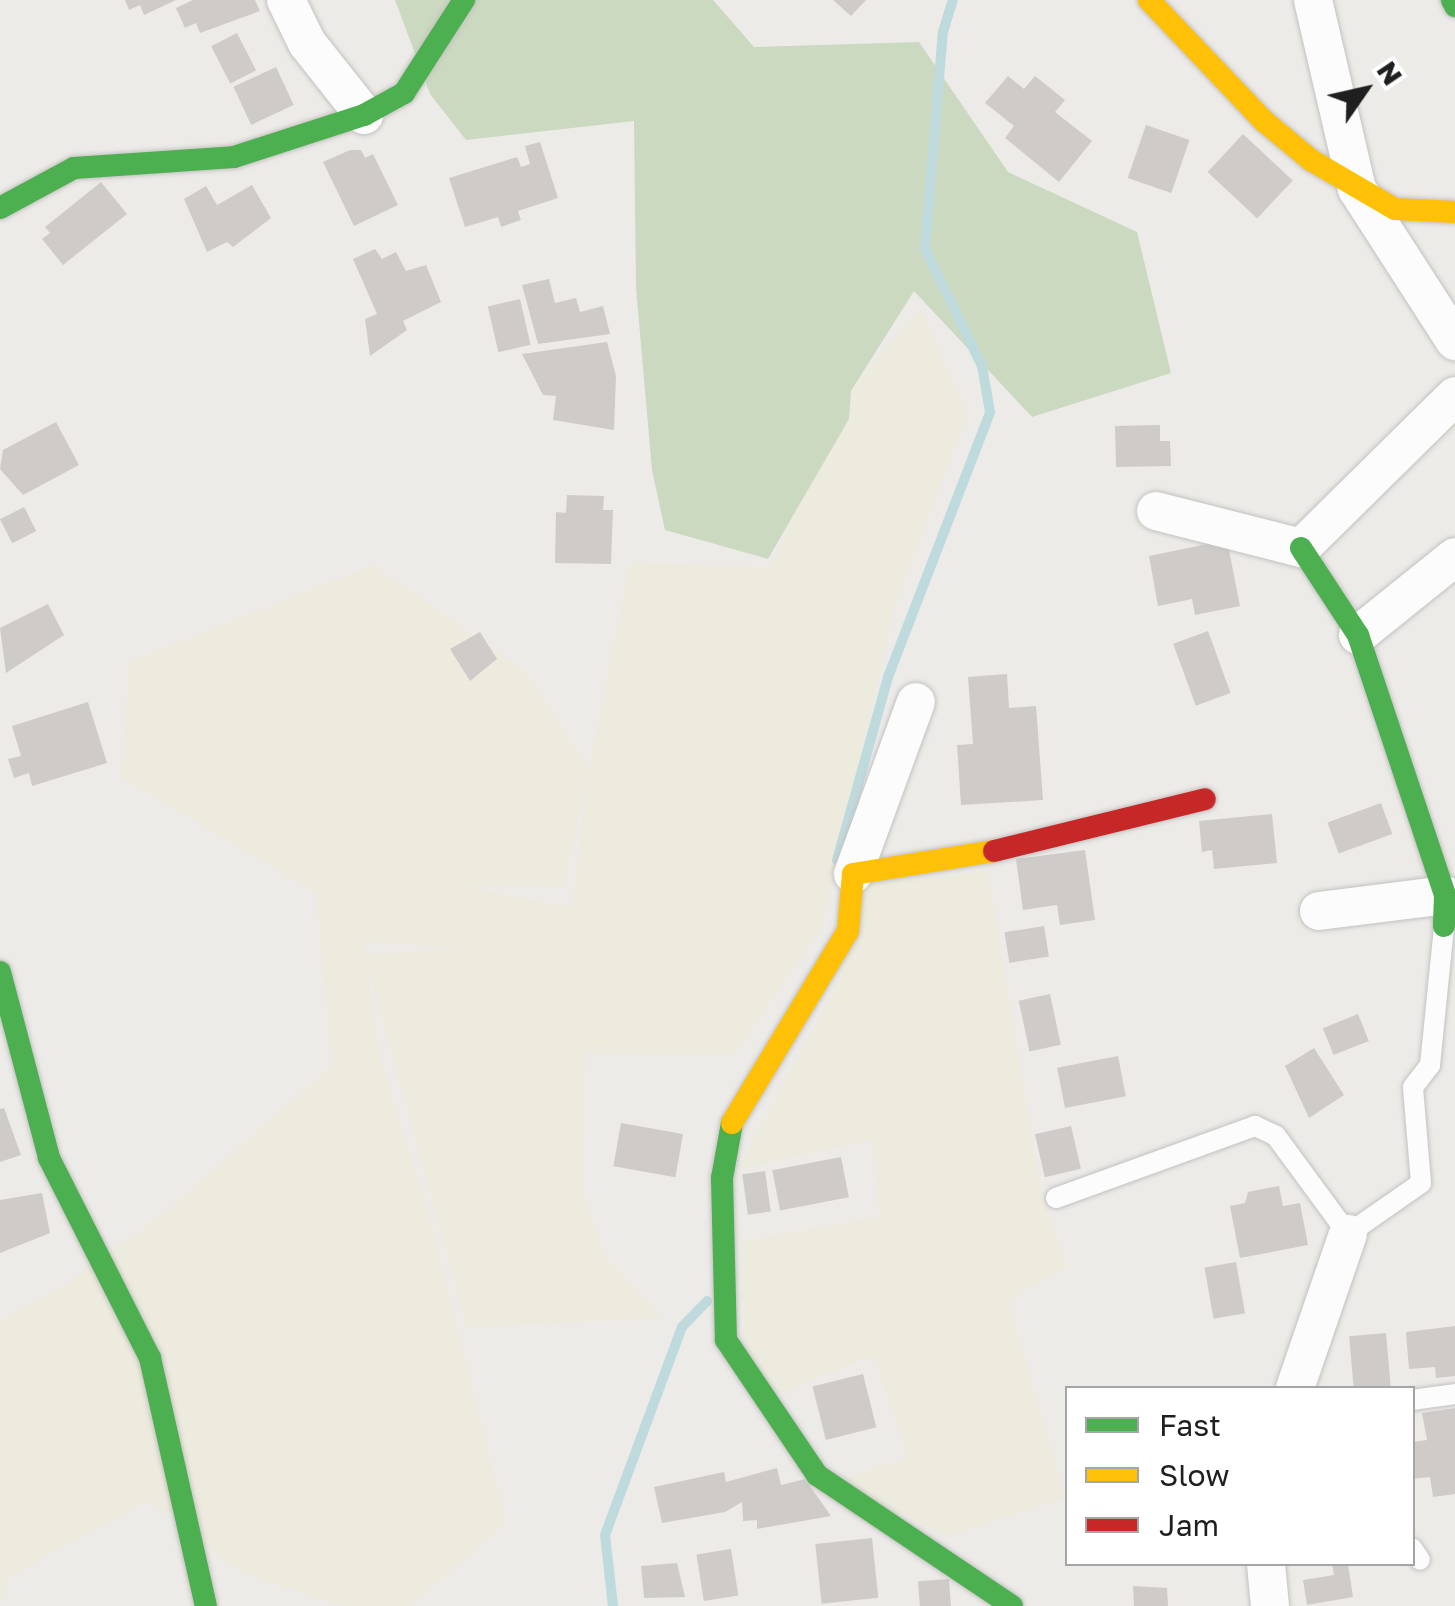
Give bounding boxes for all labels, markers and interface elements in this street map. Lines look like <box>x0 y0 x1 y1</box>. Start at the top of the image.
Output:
north arrow <box>1315 40 1415 140</box>
text: N <box>1371 55 1410 91</box>
legend <box>1065 1386 1415 1566</box>
text: Fast <box>1159 1407 1221 1443</box>
text: Slow <box>1159 1457 1230 1493</box>
text: Jam <box>1159 1507 1219 1543</box>

